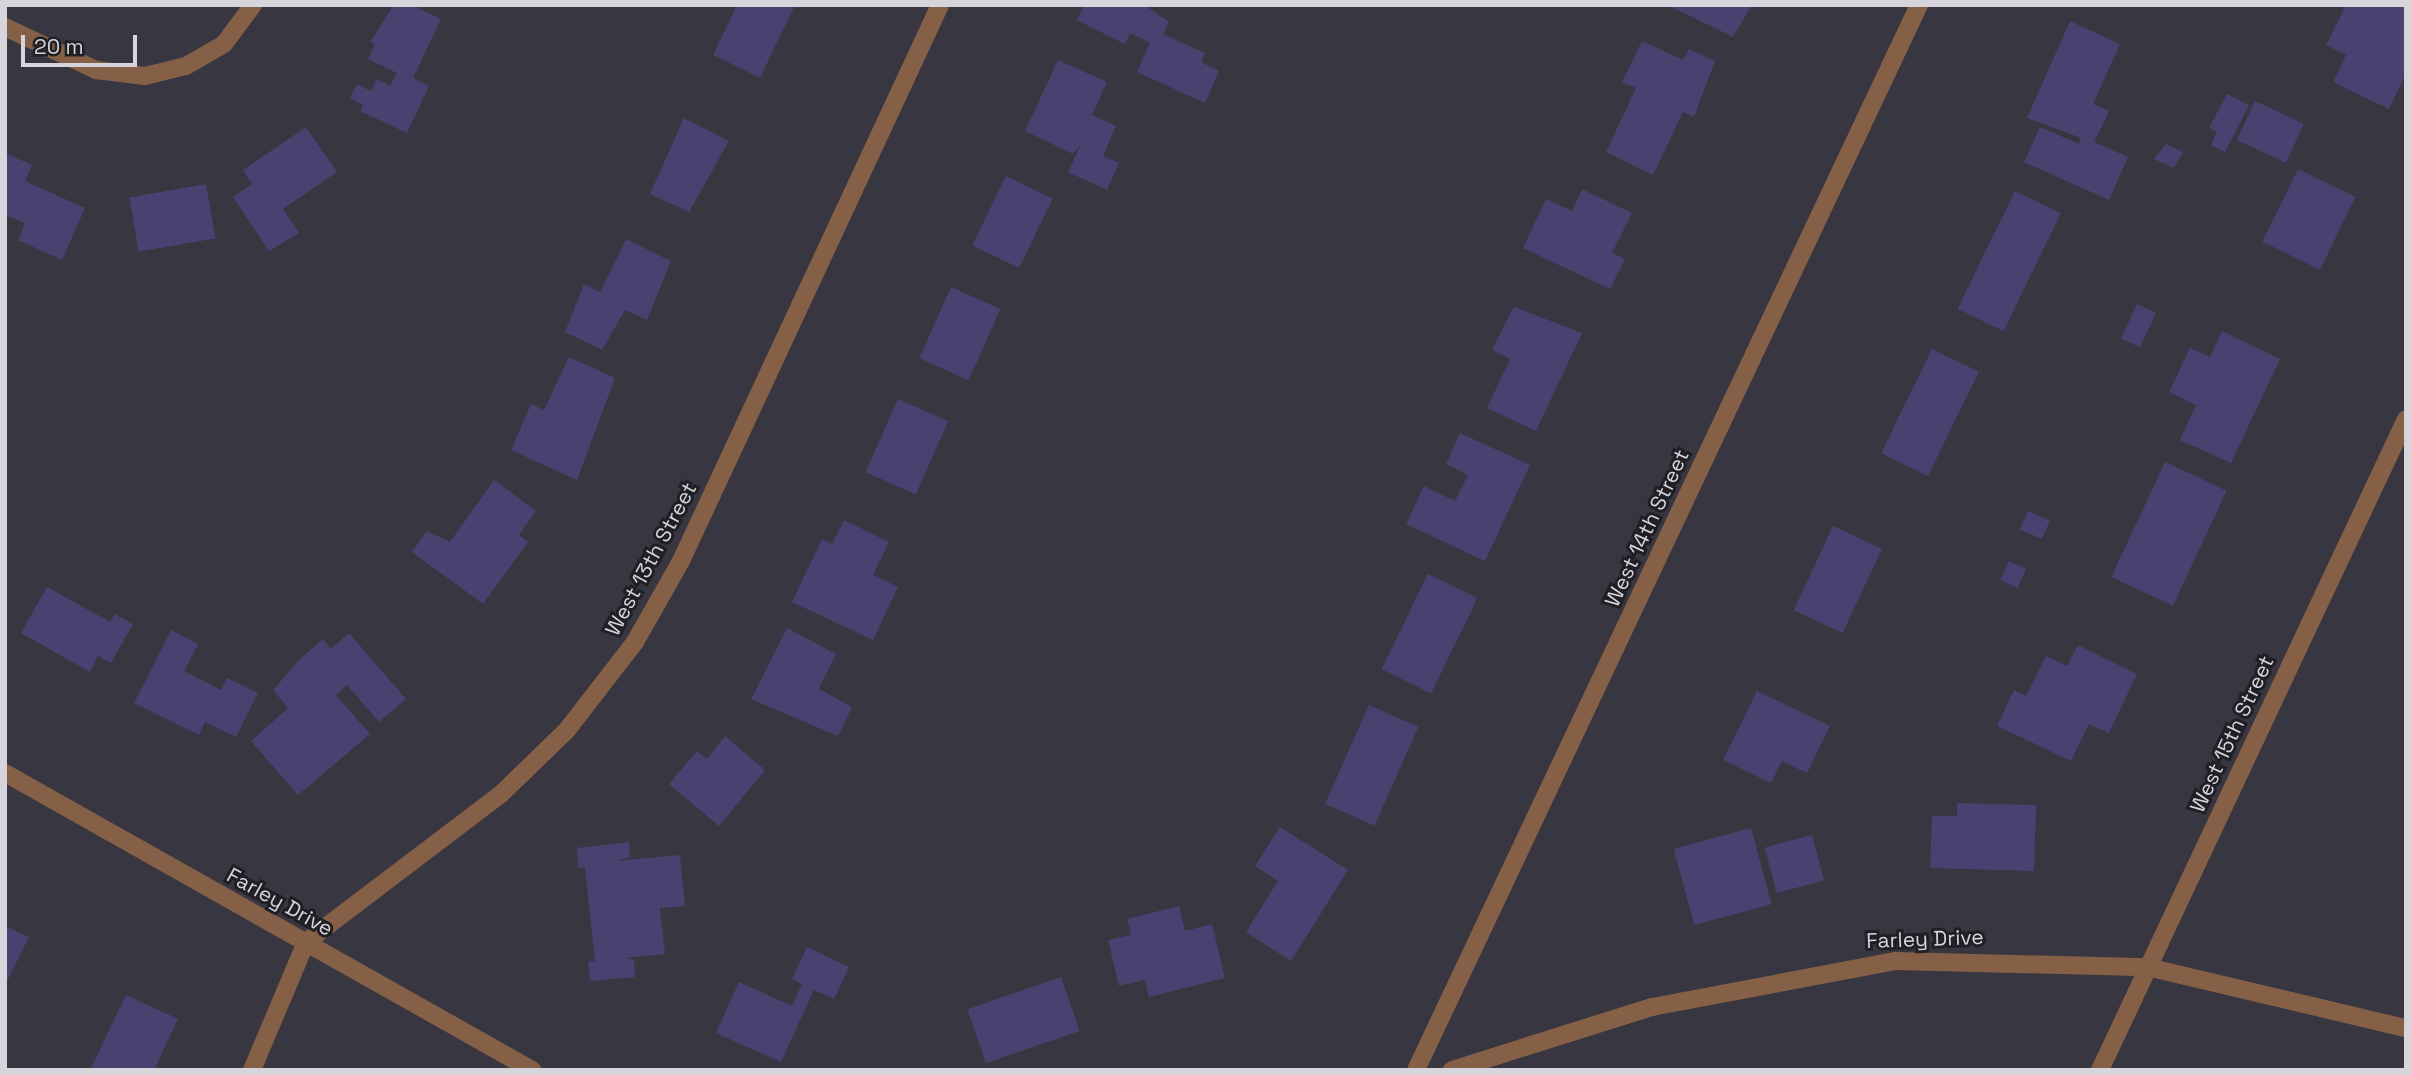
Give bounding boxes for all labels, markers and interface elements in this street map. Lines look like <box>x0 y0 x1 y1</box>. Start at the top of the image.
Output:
scale bar <box>24 21 140 65</box>
text: 20 m <box>34 33 84 60</box>
street label: West 14th Street <box>1600 445 1694 611</box>
street label: West 13th Street <box>600 478 702 640</box>
street label: West 15th Street <box>2185 652 2279 816</box>
street label: Farley Drive <box>223 863 337 941</box>
street label: Farley Drive <box>1866 924 1984 954</box>

